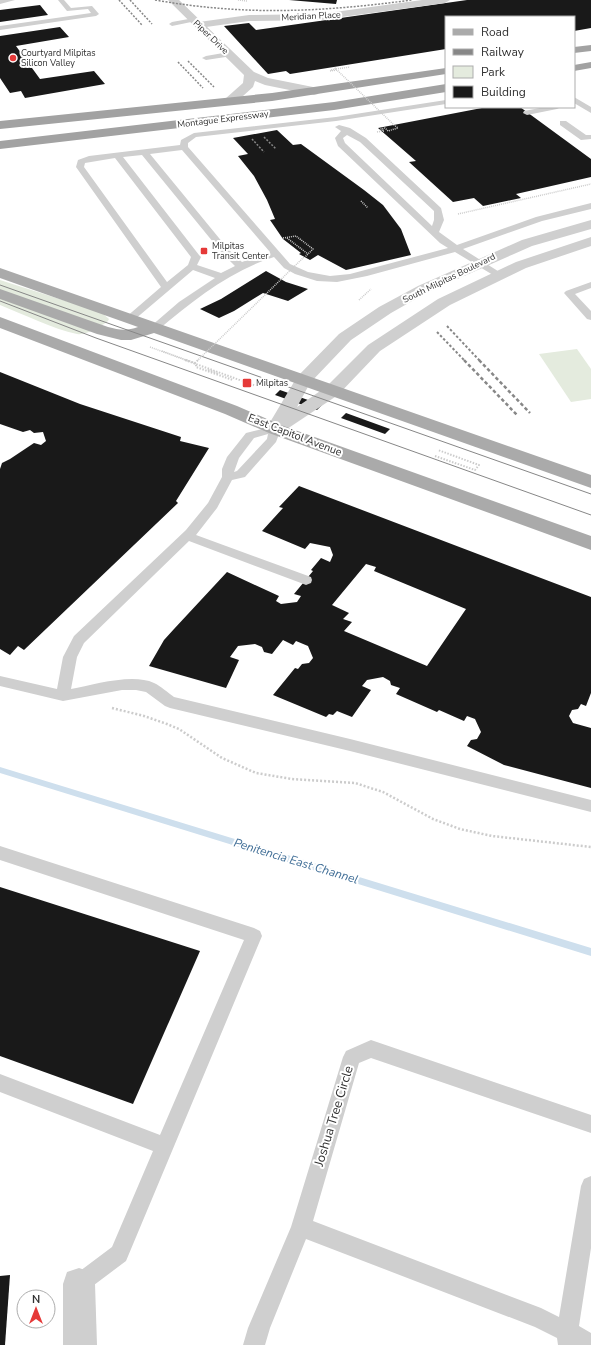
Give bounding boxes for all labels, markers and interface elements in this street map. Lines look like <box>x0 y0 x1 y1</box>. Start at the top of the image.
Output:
street label: Meridian Place <box>281 8 341 24</box>
legend <box>445 16 575 108</box>
street label: Piper Drive <box>191 17 231 57</box>
text: Road <box>481 24 509 40</box>
text: Railway <box>481 44 525 60</box>
place label: Courtyard Milpitas Silicon Valley <box>21 47 96 69</box>
marker: Courtyard Milpitas Silicon Valley <box>8 53 18 63</box>
text: Park <box>481 64 506 80</box>
text: Building <box>481 84 526 100</box>
street label: Montague Expressway <box>177 107 270 131</box>
place label: Milpitas Transit Center <box>212 240 269 262</box>
marker: Milpitas Transit Center <box>199 246 209 256</box>
street label: South Milpitas Boulevard <box>401 250 497 306</box>
marker: Milpitas <box>241 377 253 389</box>
place label: Milpitas <box>256 377 288 389</box>
street label: East Capitol Avenue <box>246 410 344 460</box>
water label: Penitencia East Channel <box>232 834 361 888</box>
street label: Joshua Tree Circle <box>310 1063 358 1169</box>
north arrow <box>16 1289 56 1329</box>
text: N <box>32 1292 40 1307</box>

